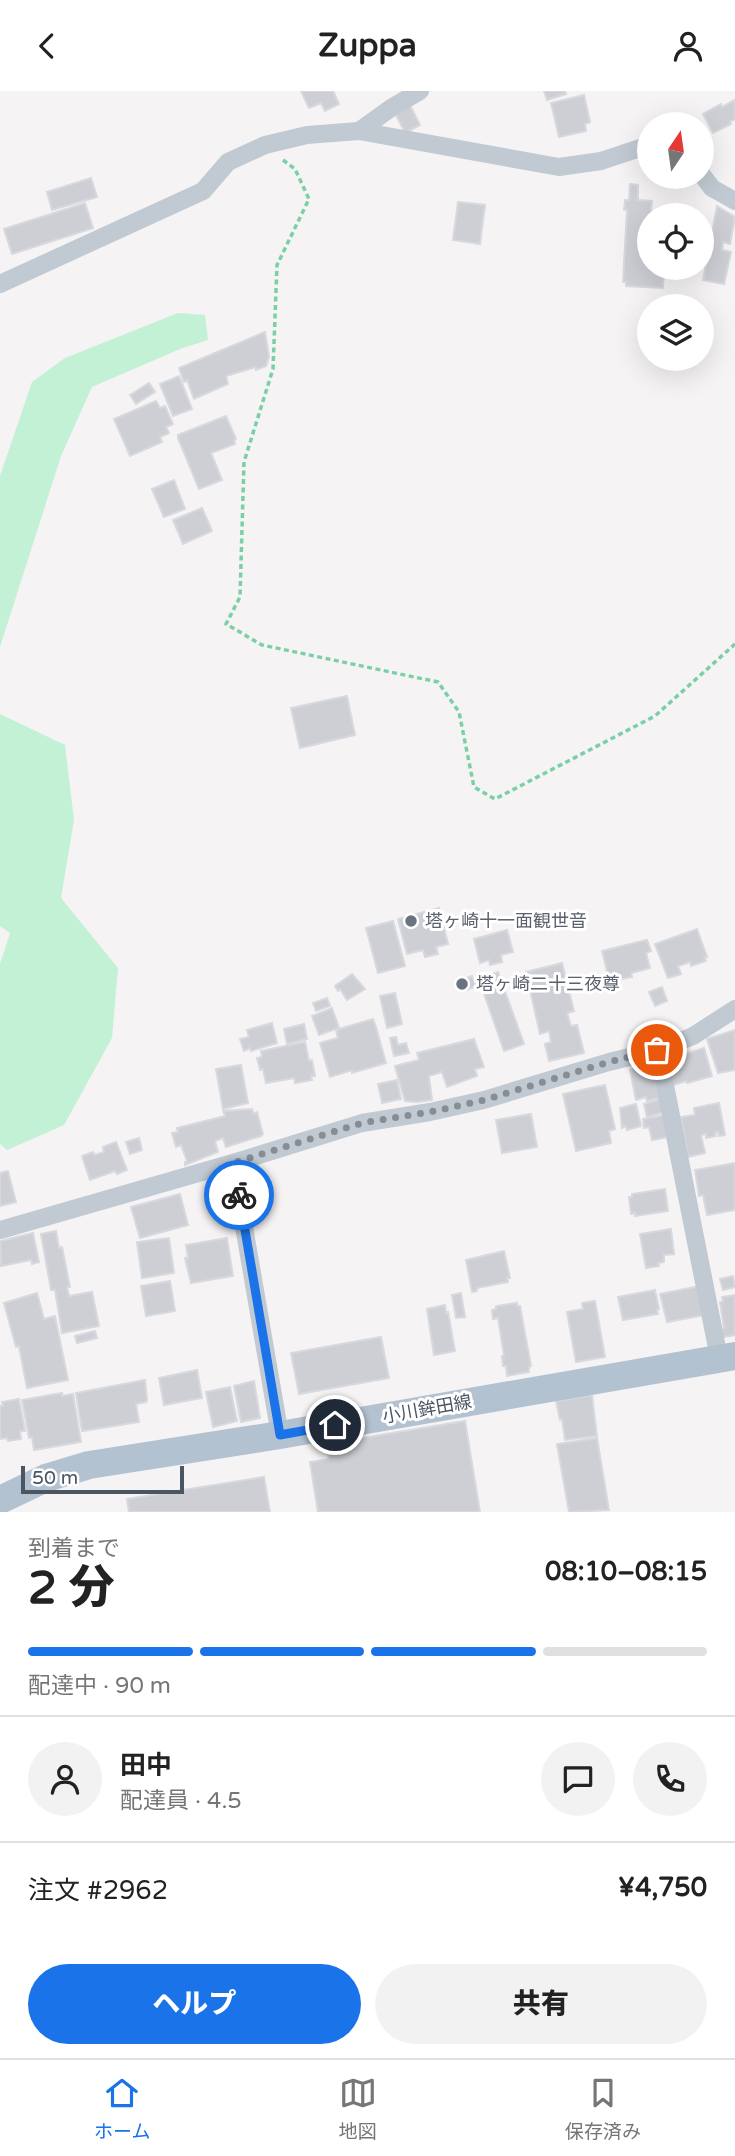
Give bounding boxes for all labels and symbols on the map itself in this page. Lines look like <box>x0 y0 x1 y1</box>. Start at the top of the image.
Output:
north arrow <box>637 112 714 189</box>
place label: 塔ヶ崎十一面観世音 <box>425 910 587 932</box>
marker: 塔ヶ崎十一面観世音 <box>403 913 419 929</box>
place label: 塔ヶ崎二十三夜尊 <box>476 973 620 995</box>
marker: 塔ヶ崎二十三夜尊 <box>454 976 470 992</box>
pin <box>627 1020 687 1080</box>
courier <box>204 1160 274 1230</box>
street label: 小川鉾田線 <box>381 1390 473 1428</box>
pin <box>305 1395 365 1455</box>
scale bar <box>21 1463 184 1495</box>

